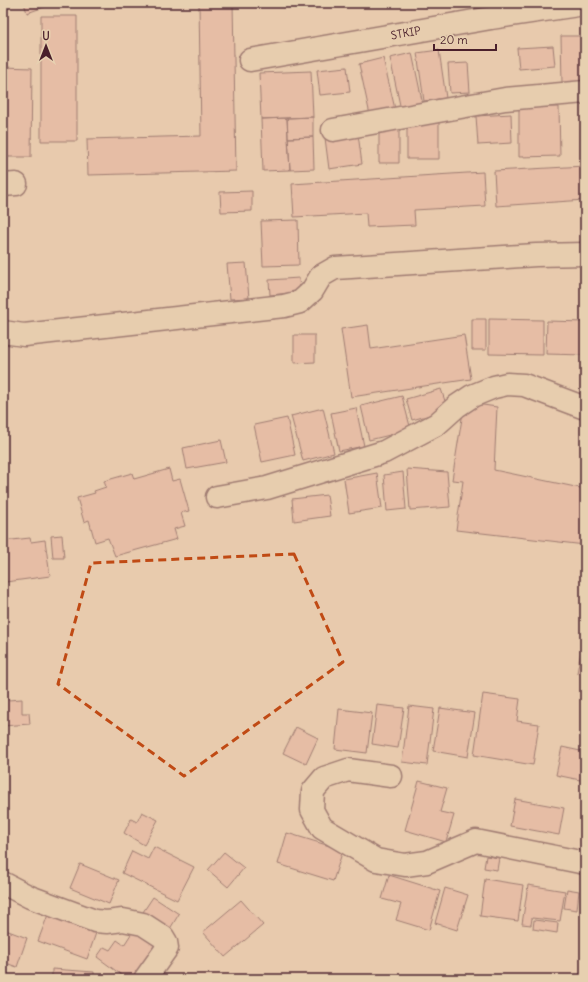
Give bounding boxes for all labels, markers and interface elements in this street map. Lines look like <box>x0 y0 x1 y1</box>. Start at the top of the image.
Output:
street label: STKIP <box>390 23 422 42</box>
north arrow <box>26 26 66 66</box>
scale bar <box>434 26 496 52</box>
text: U <box>42 29 50 43</box>
text: 20 m <box>440 32 468 47</box>

